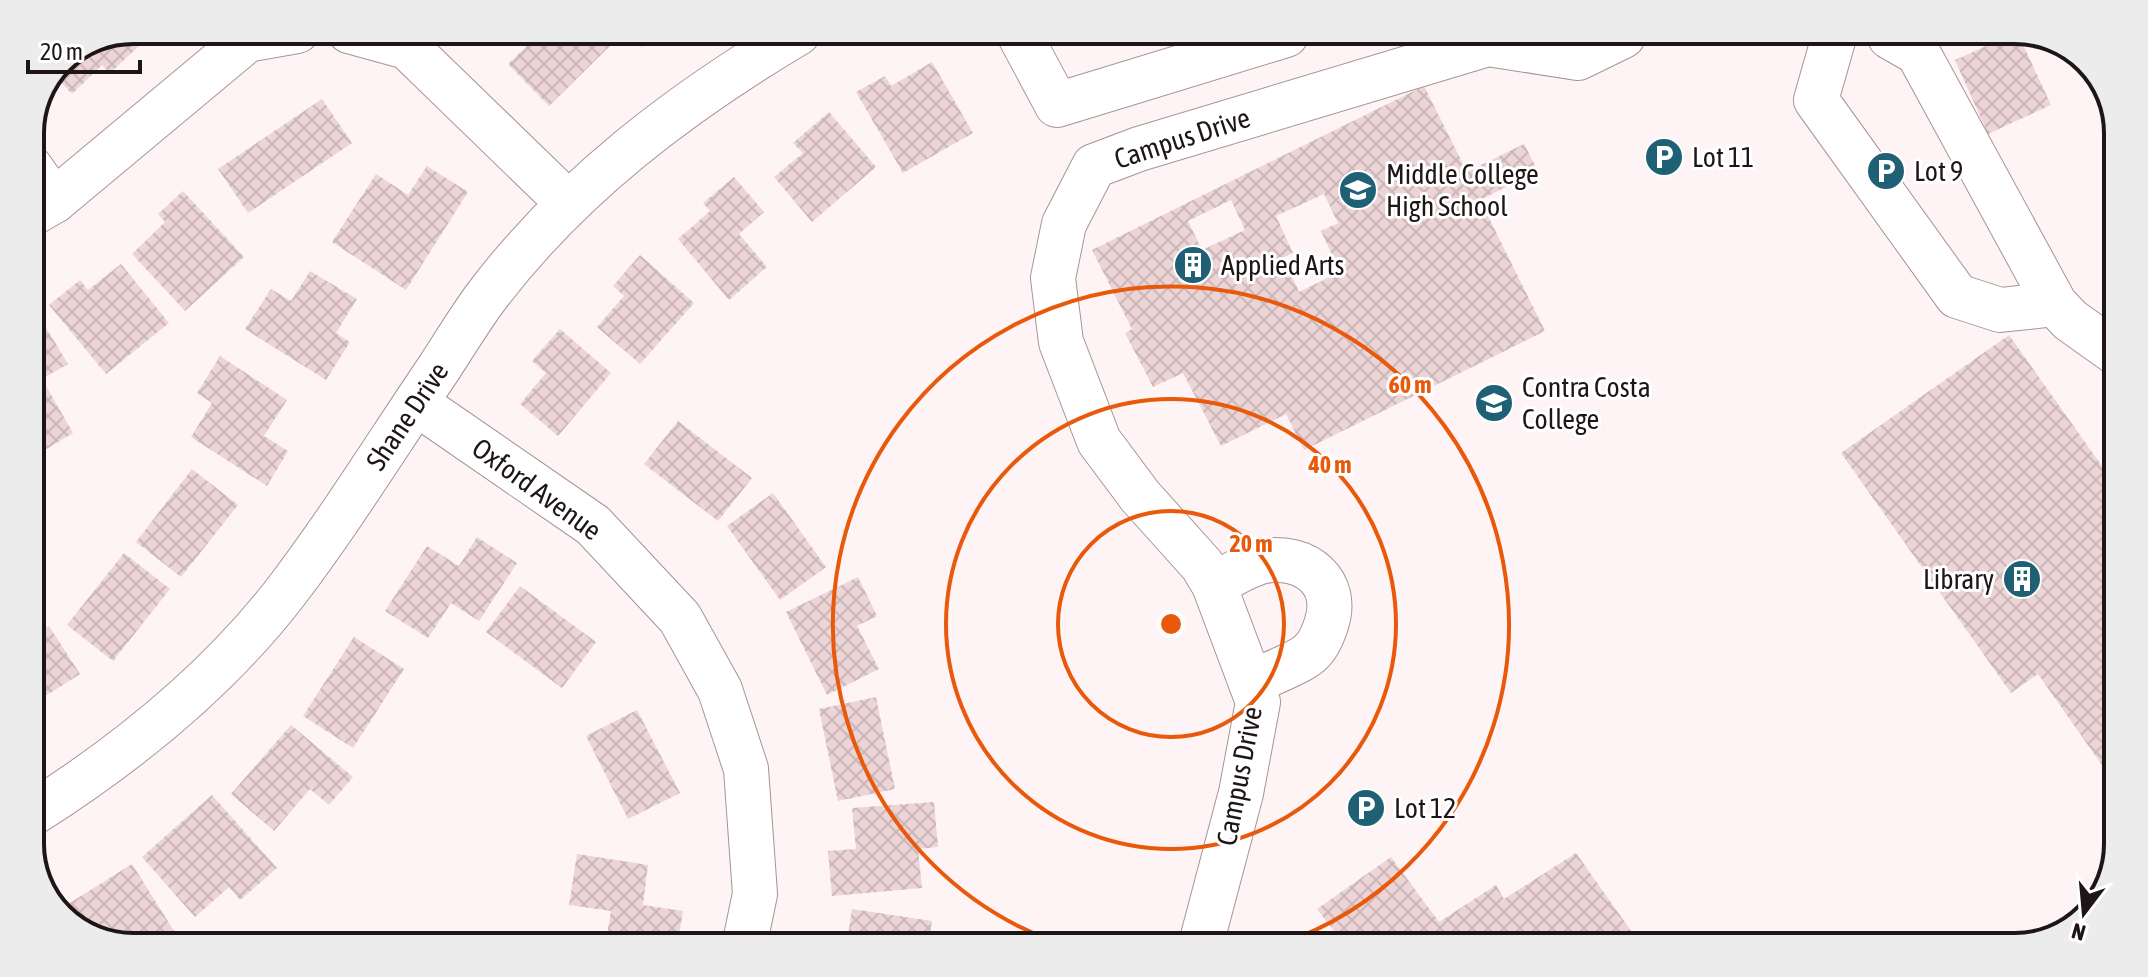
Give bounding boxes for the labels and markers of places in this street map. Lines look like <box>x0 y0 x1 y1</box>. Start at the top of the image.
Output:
parking icon: Lot 11 <box>1643 136 1685 178</box>
place label: Lot 11 <box>1692 141 1754 173</box>
parking icon: Lot 9 <box>1865 150 1907 192</box>
place label: Lot 9 <box>1914 155 1963 187</box>
place label: Middle College High School <box>1386 158 1539 222</box>
school or university icon: Middle College High School <box>1337 169 1379 211</box>
building icon: Applied Arts <box>1172 244 1214 286</box>
place label: Applied Arts <box>1221 249 1344 281</box>
place label: Contra Costa College <box>1522 371 1651 435</box>
school or university icon: Contra Costa College <box>1473 382 1515 424</box>
building icon: Library <box>2001 558 2043 600</box>
place label: Library <box>1923 563 1994 595</box>
centre of rings <box>1157 610 1185 638</box>
parking icon: Lot 12 <box>1345 787 1387 829</box>
place label: Lot 12 <box>1394 792 1456 824</box>

